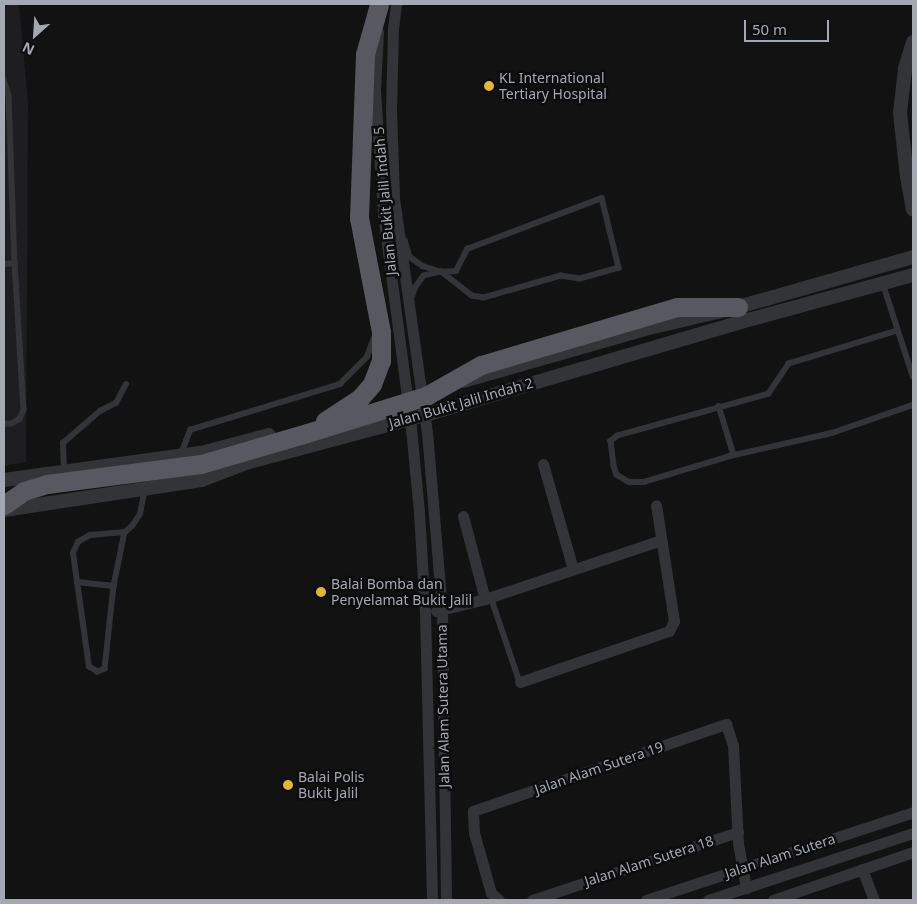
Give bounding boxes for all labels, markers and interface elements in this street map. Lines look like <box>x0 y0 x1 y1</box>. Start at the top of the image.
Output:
north arrow <box>10 10 60 60</box>
scale bar <box>747 10 832 42</box>
text: 50 m <box>752 19 787 39</box>
text: N <box>19 38 37 60</box>
place label: KL International Tertiary Hospital <box>499 70 607 102</box>
marker: KL International Tertiary Hospital <box>483 80 495 92</box>
street label: Jalan Bukit Jalil Indah 5 <box>370 126 400 276</box>
street label: Jalan Bukit Jalil Indah 2 <box>387 374 535 432</box>
place label: Balai Bomba dan Penyelamat Bukit Jalil <box>331 576 472 608</box>
marker: Balai Bomba dan Penyelamat Bukit Jalil <box>315 586 327 598</box>
street label: Jalan Alam Sutera Utama <box>433 624 453 788</box>
street label: Jalan Alam Sutera 19 <box>533 738 665 798</box>
place label: Balai Polis Bukit Jalil <box>298 769 365 802</box>
marker: Balai Polis Bukit Jalil <box>282 779 294 791</box>
street label: Jalan Alam Sutera <box>723 830 837 882</box>
street label: Jalan Alam Sutera 18 <box>582 832 716 890</box>

